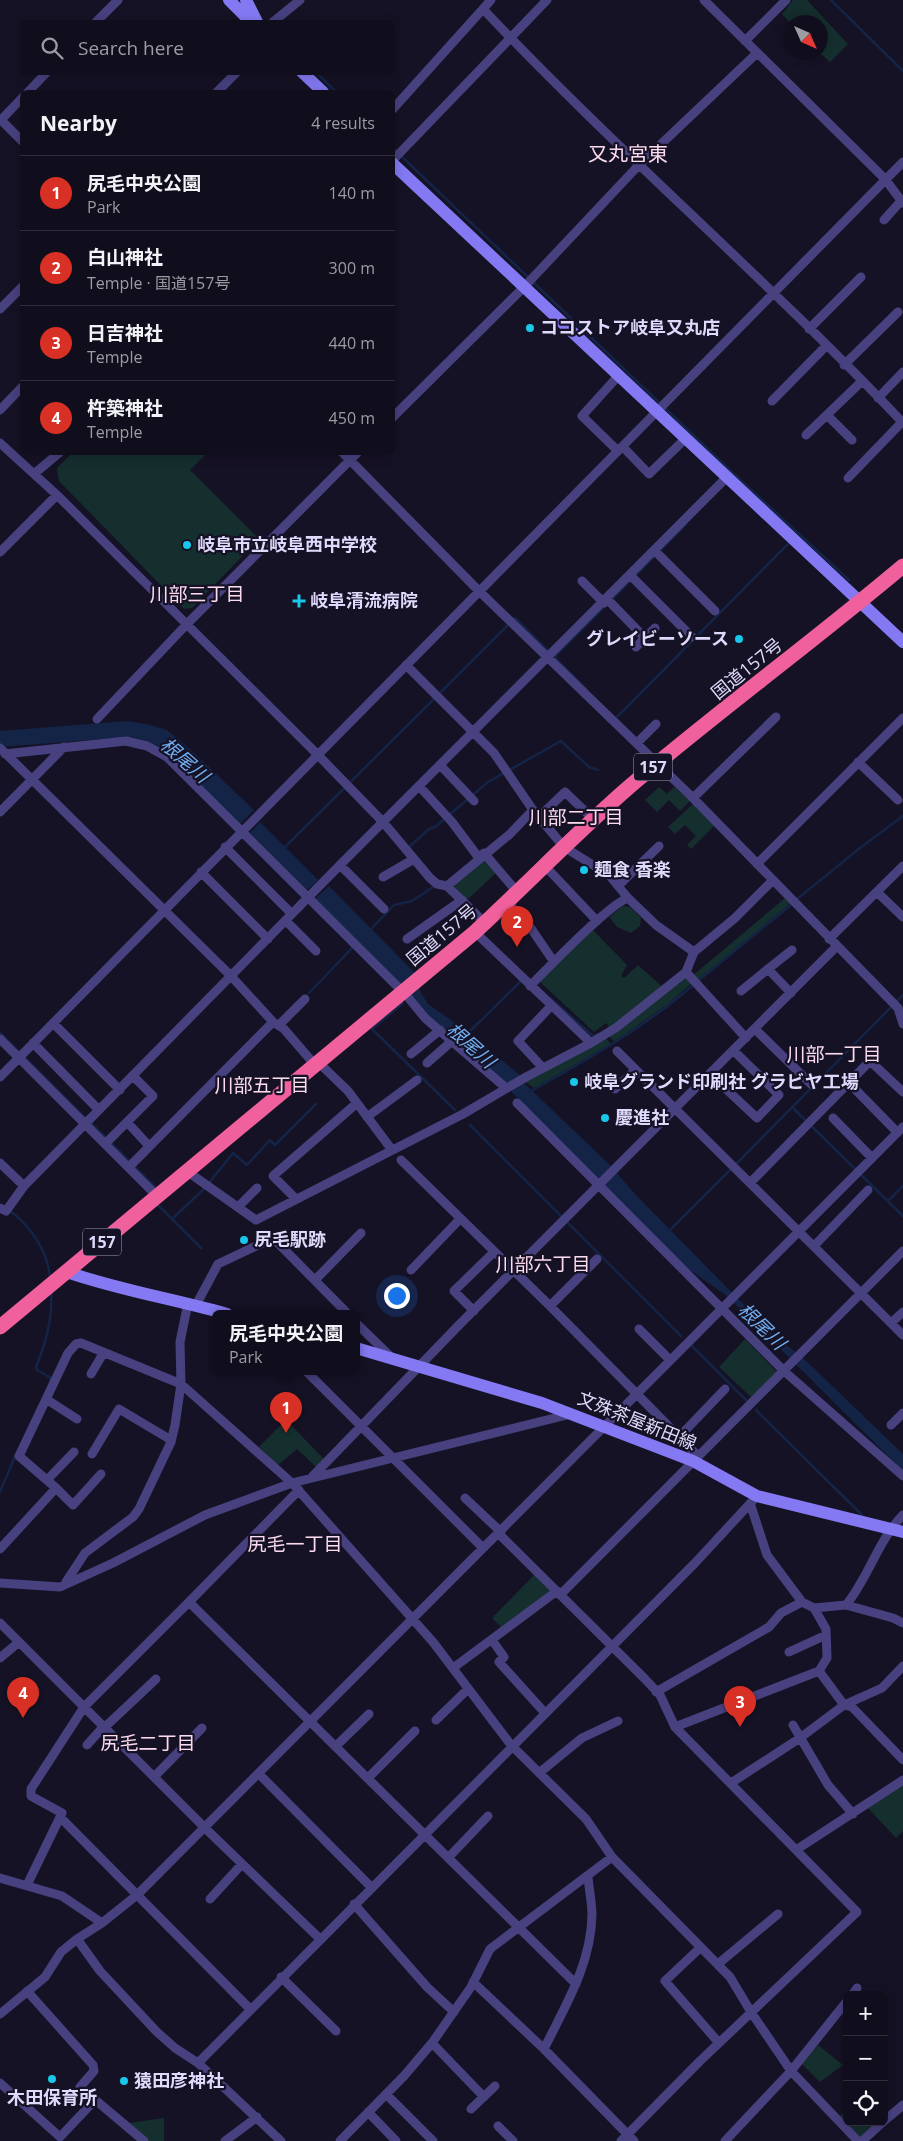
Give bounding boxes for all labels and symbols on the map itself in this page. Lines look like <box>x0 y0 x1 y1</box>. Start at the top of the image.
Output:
north arrow <box>783 15 828 60</box>
district label: 又丸宮東 <box>588 140 668 167</box>
place label: ココストア岐阜又丸店 <box>540 315 720 339</box>
marker: ココストア岐阜又丸店 <box>524 322 536 334</box>
place label: 岐阜市立岐阜西中学校 <box>197 532 377 556</box>
marker: 岐阜市立岐阜西中学校 <box>181 539 193 551</box>
district label: 川部三丁目 <box>149 581 245 607</box>
place label: 岐阜清流病院 <box>310 588 418 612</box>
marker: 岐阜清流病院 <box>292 594 306 608</box>
place label: グレイビーソース <box>586 626 729 650</box>
street label: 国道157号 <box>706 632 787 704</box>
marker: グレイビーソース <box>733 633 745 645</box>
water label: 根尾川 <box>155 731 217 790</box>
road number: 157 <box>634 754 672 780</box>
district label: 川部二丁目 <box>528 804 624 830</box>
place label: 麺食 香楽 <box>594 857 671 881</box>
marker: 麺食 香楽 <box>578 864 590 876</box>
street label: 国道157号 <box>401 898 482 971</box>
pin: 2 <box>501 906 533 947</box>
water label: 根尾川 <box>441 1016 502 1075</box>
district label: 川部一丁目 <box>786 1041 882 1067</box>
place label: 岐阜グランド印刷社 グラビヤ工場 <box>584 1069 859 1093</box>
district label: 川部五丁目 <box>214 1072 310 1098</box>
marker: 岐阜グランド印刷社 グラビヤ工場 <box>568 1076 580 1088</box>
place label: 慶進社 <box>615 1105 669 1129</box>
marker: 慶進社 <box>599 1112 611 1124</box>
place label: 尻毛駅跡 <box>254 1227 326 1251</box>
road number: 157 <box>83 1228 121 1256</box>
marker: 尻毛駅跡 <box>238 1234 250 1246</box>
district label: 川部六丁目 <box>495 1251 591 1277</box>
your location <box>384 1283 410 1309</box>
water label: 根尾川 <box>732 1297 793 1357</box>
street label: 文殊茶屋新田線 <box>574 1385 700 1455</box>
pin: 1 <box>270 1392 302 1433</box>
district label: 尻毛一丁目 <box>247 1531 343 1557</box>
pin: 4 <box>7 1677 39 1718</box>
pin: 3 <box>724 1686 756 1727</box>
district label: 尻毛二丁目 <box>100 1730 196 1756</box>
place label: 猿田彦神社 <box>134 2068 224 2092</box>
marker: 木田保育所 <box>46 2073 58 2085</box>
marker: 猿田彦神社 <box>118 2075 130 2087</box>
place label: 木田保育所 <box>7 2085 97 2109</box>

